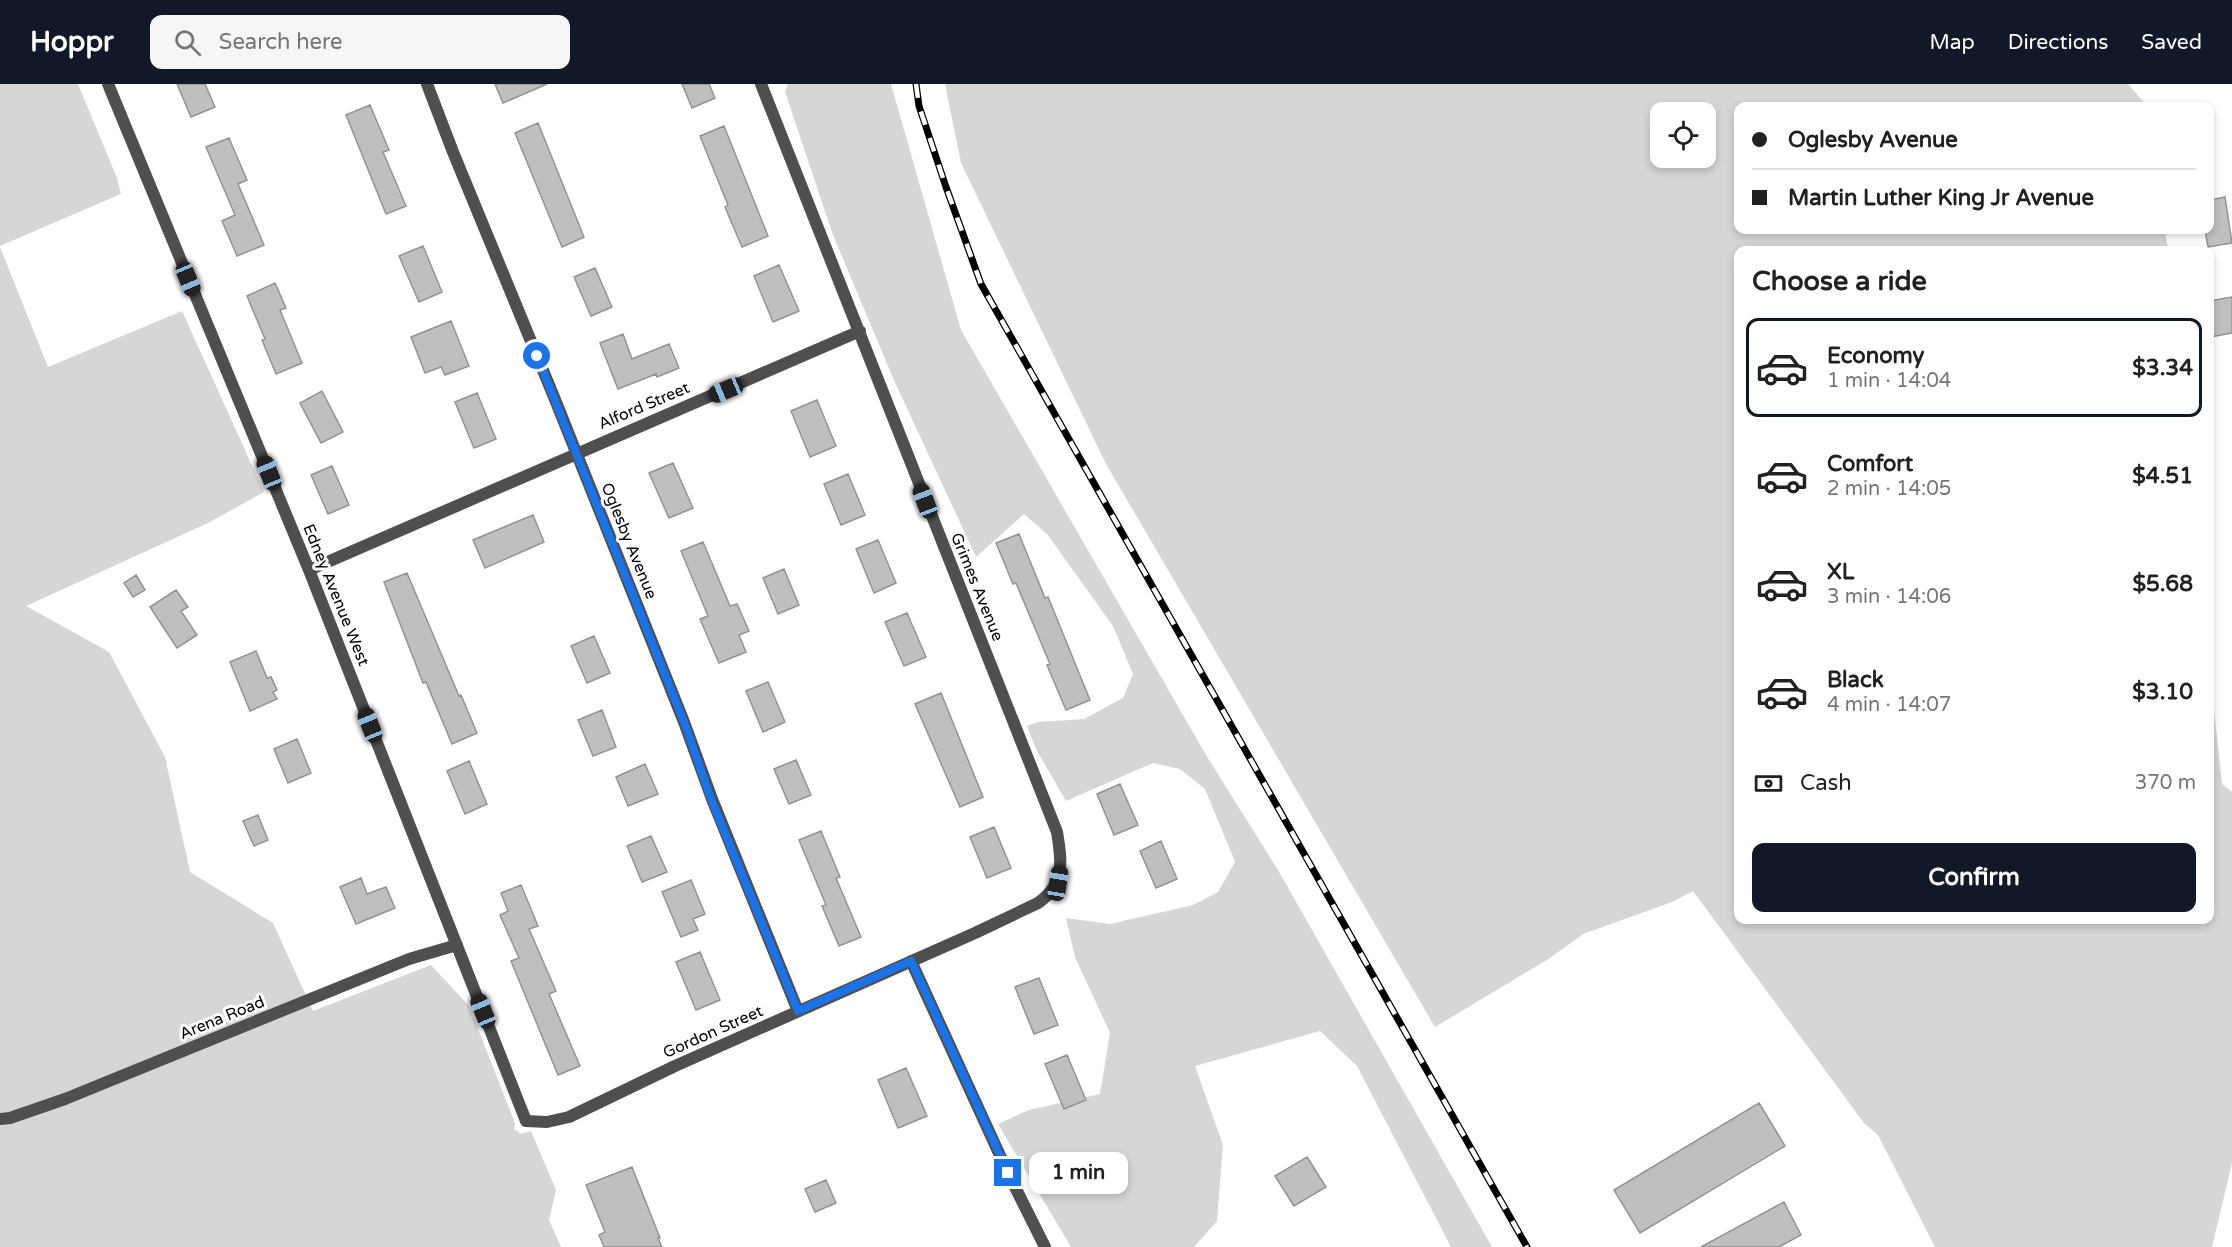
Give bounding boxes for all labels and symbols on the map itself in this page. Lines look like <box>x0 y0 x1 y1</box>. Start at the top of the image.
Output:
car <box>173 259 203 299</box>
route start <box>523 342 550 369</box>
car <box>706 375 746 405</box>
street label: Alford Street <box>595 378 693 434</box>
car <box>254 453 284 493</box>
street label: Oglesby Avenue <box>597 480 661 602</box>
car <box>910 481 940 521</box>
street label: Edney Avenue West <box>298 521 374 669</box>
street label: Grimes Avenue <box>946 530 1008 644</box>
car <box>355 705 385 745</box>
car <box>1046 864 1070 902</box>
car <box>468 991 498 1031</box>
street label: Arena Road <box>177 992 267 1044</box>
street label: Gordon Street <box>660 1001 766 1063</box>
callout: 1 min <box>1029 1152 1128 1194</box>
route end <box>994 1159 1021 1186</box>

